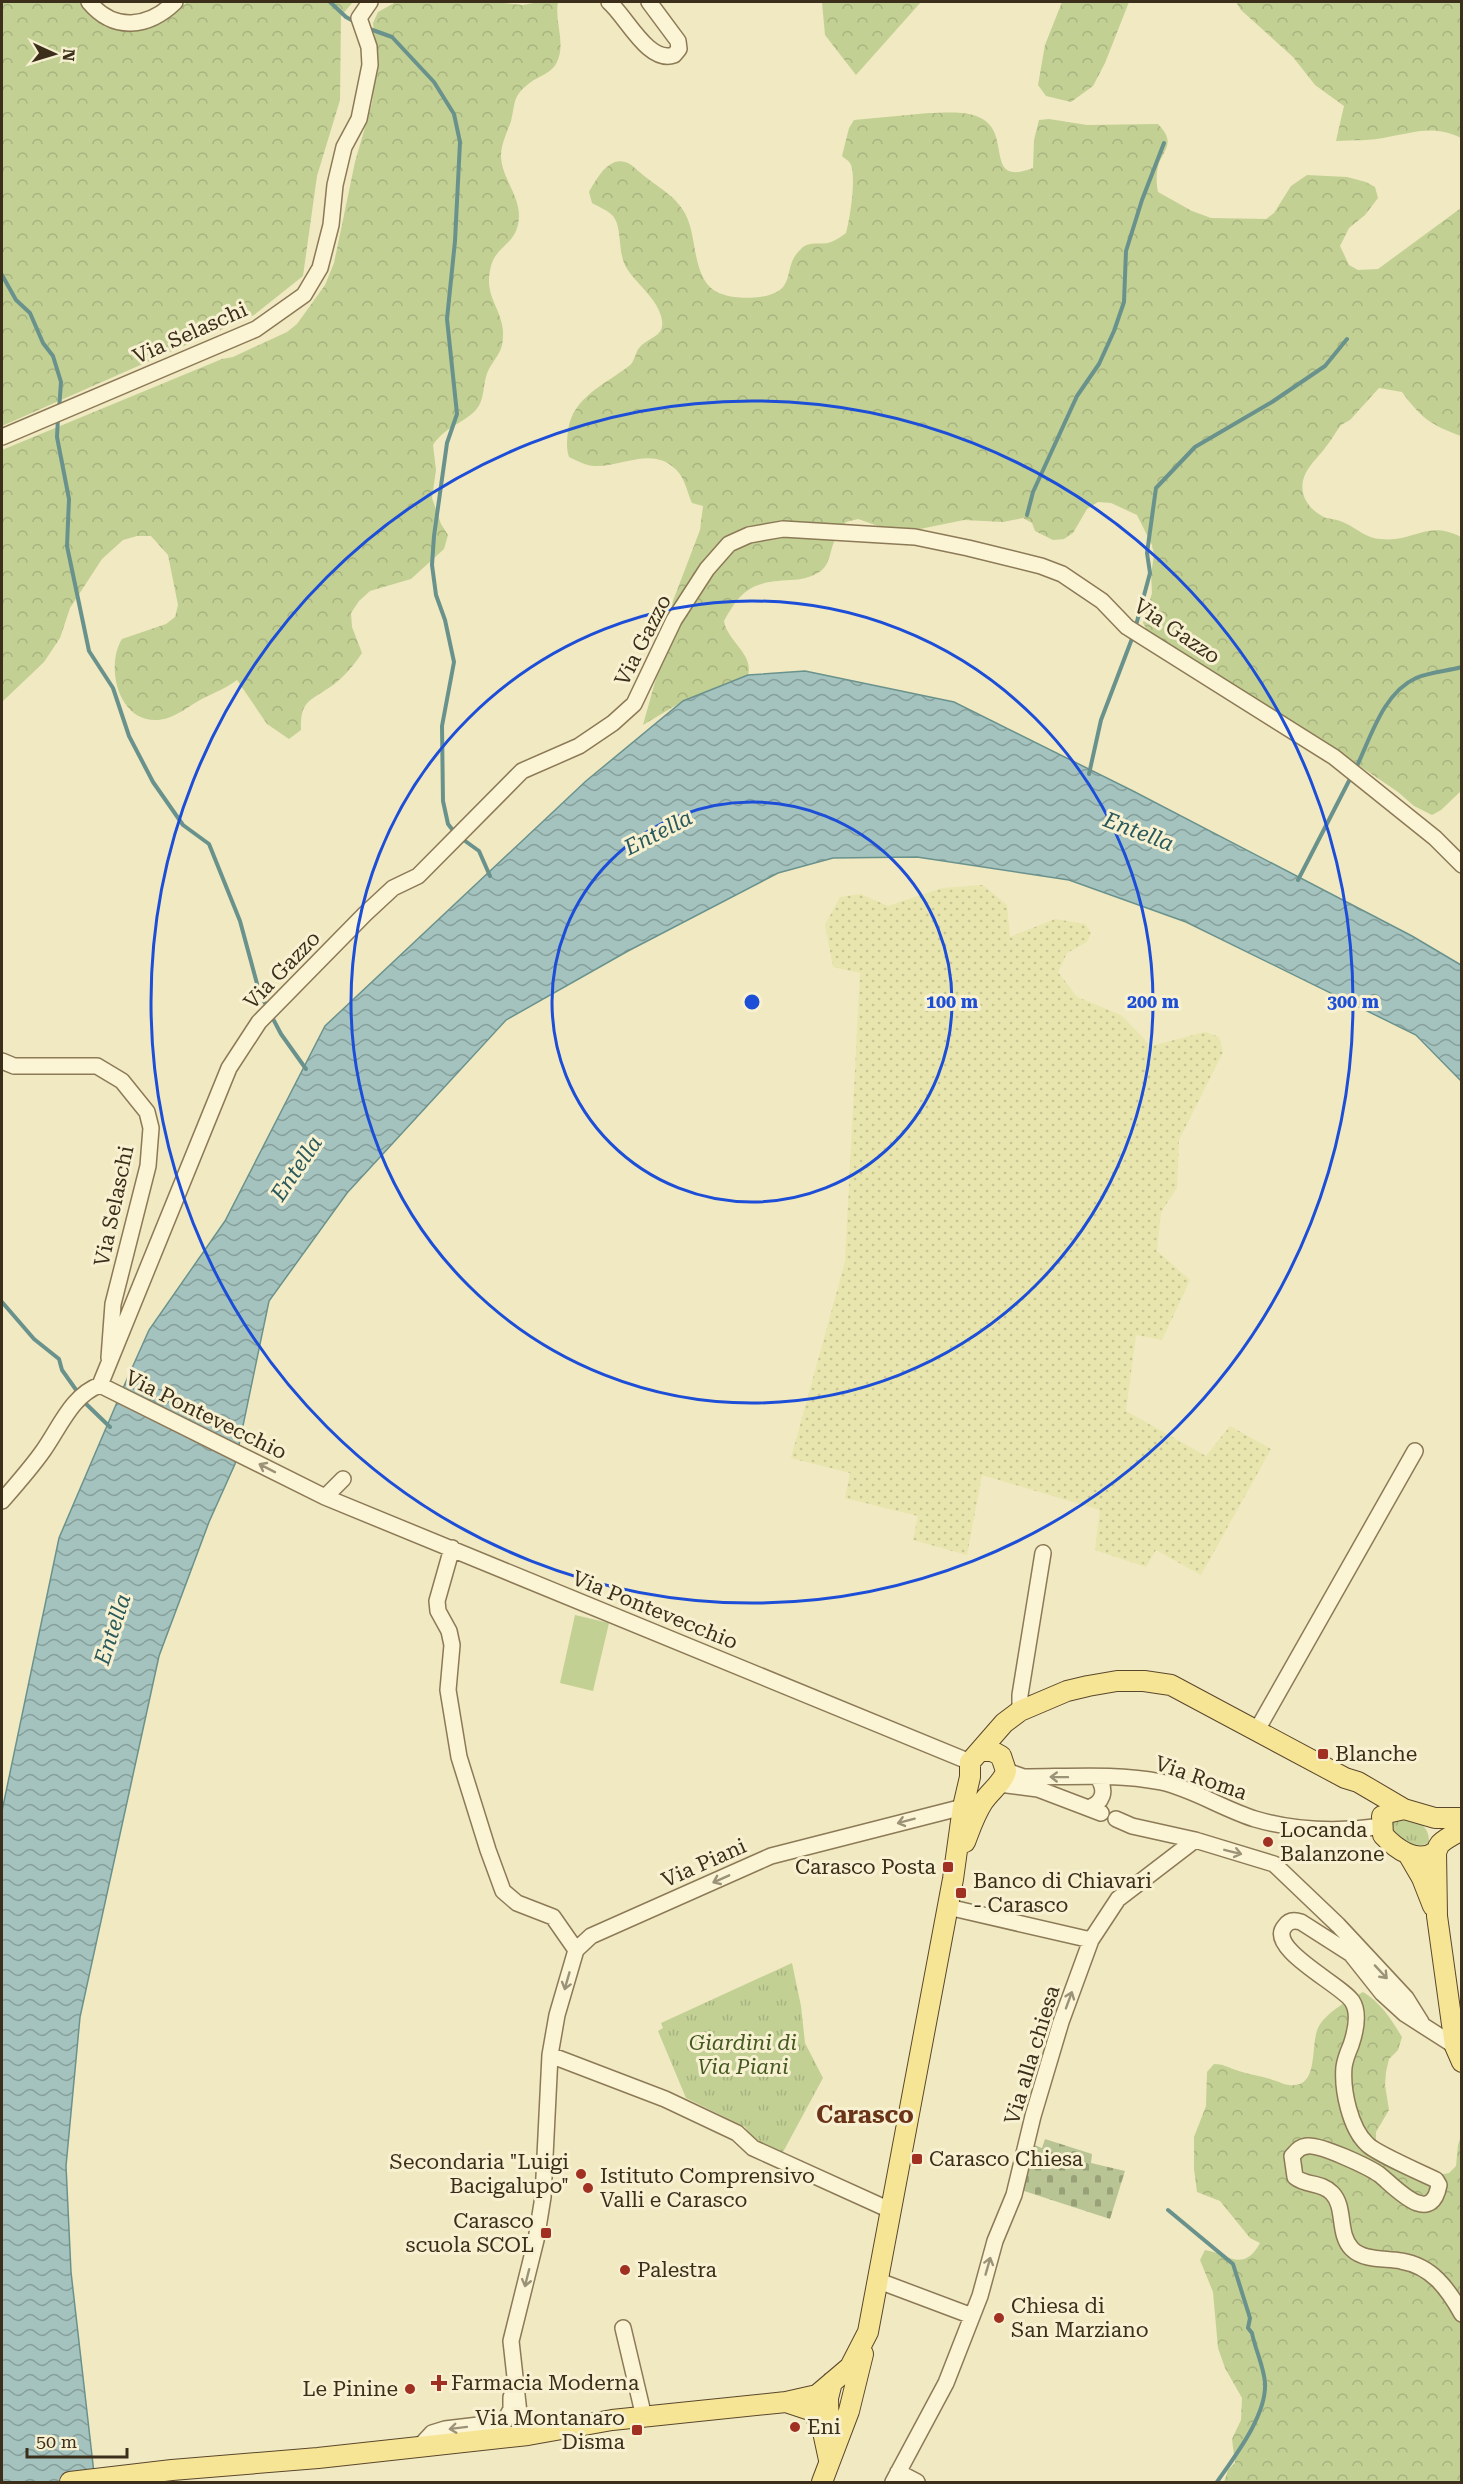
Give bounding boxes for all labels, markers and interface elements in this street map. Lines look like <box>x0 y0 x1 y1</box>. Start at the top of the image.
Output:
north arrow <box>24 24 84 84</box>
text: N <box>59 48 78 62</box>
street label: Via Selaschi <box>129 297 251 369</box>
street label: Via Gazzo <box>610 591 676 689</box>
street label: Via Gazzo <box>1129 593 1225 669</box>
water label: Entella <box>619 805 696 861</box>
water label: Entella <box>1099 806 1177 856</box>
street label: Via Gazzo <box>239 926 325 1014</box>
text: 100 m <box>926 991 979 1012</box>
text: 200 m <box>1127 991 1180 1012</box>
text: 300 m <box>1327 991 1380 1012</box>
centre of rings <box>742 992 762 1012</box>
water label: Entella <box>265 1131 327 1206</box>
street label: Via Selaschi <box>90 1143 139 1268</box>
street label: Via Pontevecchio <box>121 1366 291 1464</box>
one-way arrow <box>259 1462 277 1473</box>
street label: Via Pontevecchio <box>569 1566 741 1654</box>
water label: Entella <box>89 1591 136 1669</box>
place label: Blanche <box>1335 1742 1417 1766</box>
marker: Blanche <box>1316 1747 1330 1761</box>
street label: Via Roma <box>1152 1751 1251 1805</box>
one-way arrow <box>1050 1772 1070 1783</box>
one-way arrow <box>897 1815 916 1827</box>
place label: Locanda Balanzone <box>1280 1818 1385 1866</box>
street label: Via Piani <box>658 1834 750 1892</box>
marker: Locanda Balanzone <box>1261 1835 1275 1849</box>
one-way arrow <box>1223 1846 1242 1858</box>
place label: Carasco Posta <box>795 1855 937 1879</box>
marker: Carasco Posta <box>941 1860 955 1874</box>
place label: Banco di Chiavari - Carasco <box>973 1869 1152 1917</box>
one-way arrow <box>712 1873 730 1885</box>
marker: Banco di Chiavari - Carasco <box>954 1886 968 1900</box>
one-way arrow <box>1374 1964 1388 1979</box>
one-way arrow <box>561 1971 572 1990</box>
street label: Via alla chiesa <box>999 1982 1065 2127</box>
one-way arrow <box>1065 1991 1076 2009</box>
park label: Giardini di Via Piani <box>689 2031 797 2079</box>
district label: Carasco <box>816 2101 914 2129</box>
place label: Carasco Chiesa <box>929 2147 1084 2171</box>
place label: Secondaria "Luigi Bacigalupo" <box>390 2150 569 2198</box>
marker: Carasco Chiesa <box>910 2152 924 2166</box>
place label: Istituto Comprensivo Valli e Carasco <box>600 2164 815 2212</box>
marker: Secondaria "Luigi Bacigalupo" <box>574 2167 588 2181</box>
marker: Istituto Comprensivo Valli e Carasco <box>581 2181 595 2195</box>
place label: Carasco scuola SCOL <box>406 2209 534 2257</box>
marker: Carasco scuola SCOL <box>539 2226 553 2240</box>
one-way arrow <box>983 2257 994 2276</box>
place label: Palestra <box>637 2258 718 2282</box>
marker: Palestra <box>618 2263 632 2277</box>
one-way arrow <box>520 2268 532 2287</box>
place label: Chiesa di San Marziano <box>1011 2294 1149 2342</box>
marker: Chiesa di San Marziano <box>992 2311 1006 2325</box>
place label: Farmacia Moderna <box>451 2371 640 2395</box>
marker: Farmacia Moderna <box>432 2376 446 2390</box>
place label: Le Pinine <box>302 2377 398 2401</box>
marker: Le Pinine <box>403 2382 417 2396</box>
place label: Via Montanaro Disma <box>475 2406 626 2454</box>
place label: Eni <box>807 2415 841 2439</box>
marker: Eni <box>788 2420 802 2434</box>
scale bar <box>27 2421 128 2459</box>
one-way arrow <box>448 2422 468 2433</box>
marker: Via Montanaro Disma <box>630 2423 644 2437</box>
text: 50 m <box>36 2431 77 2452</box>

